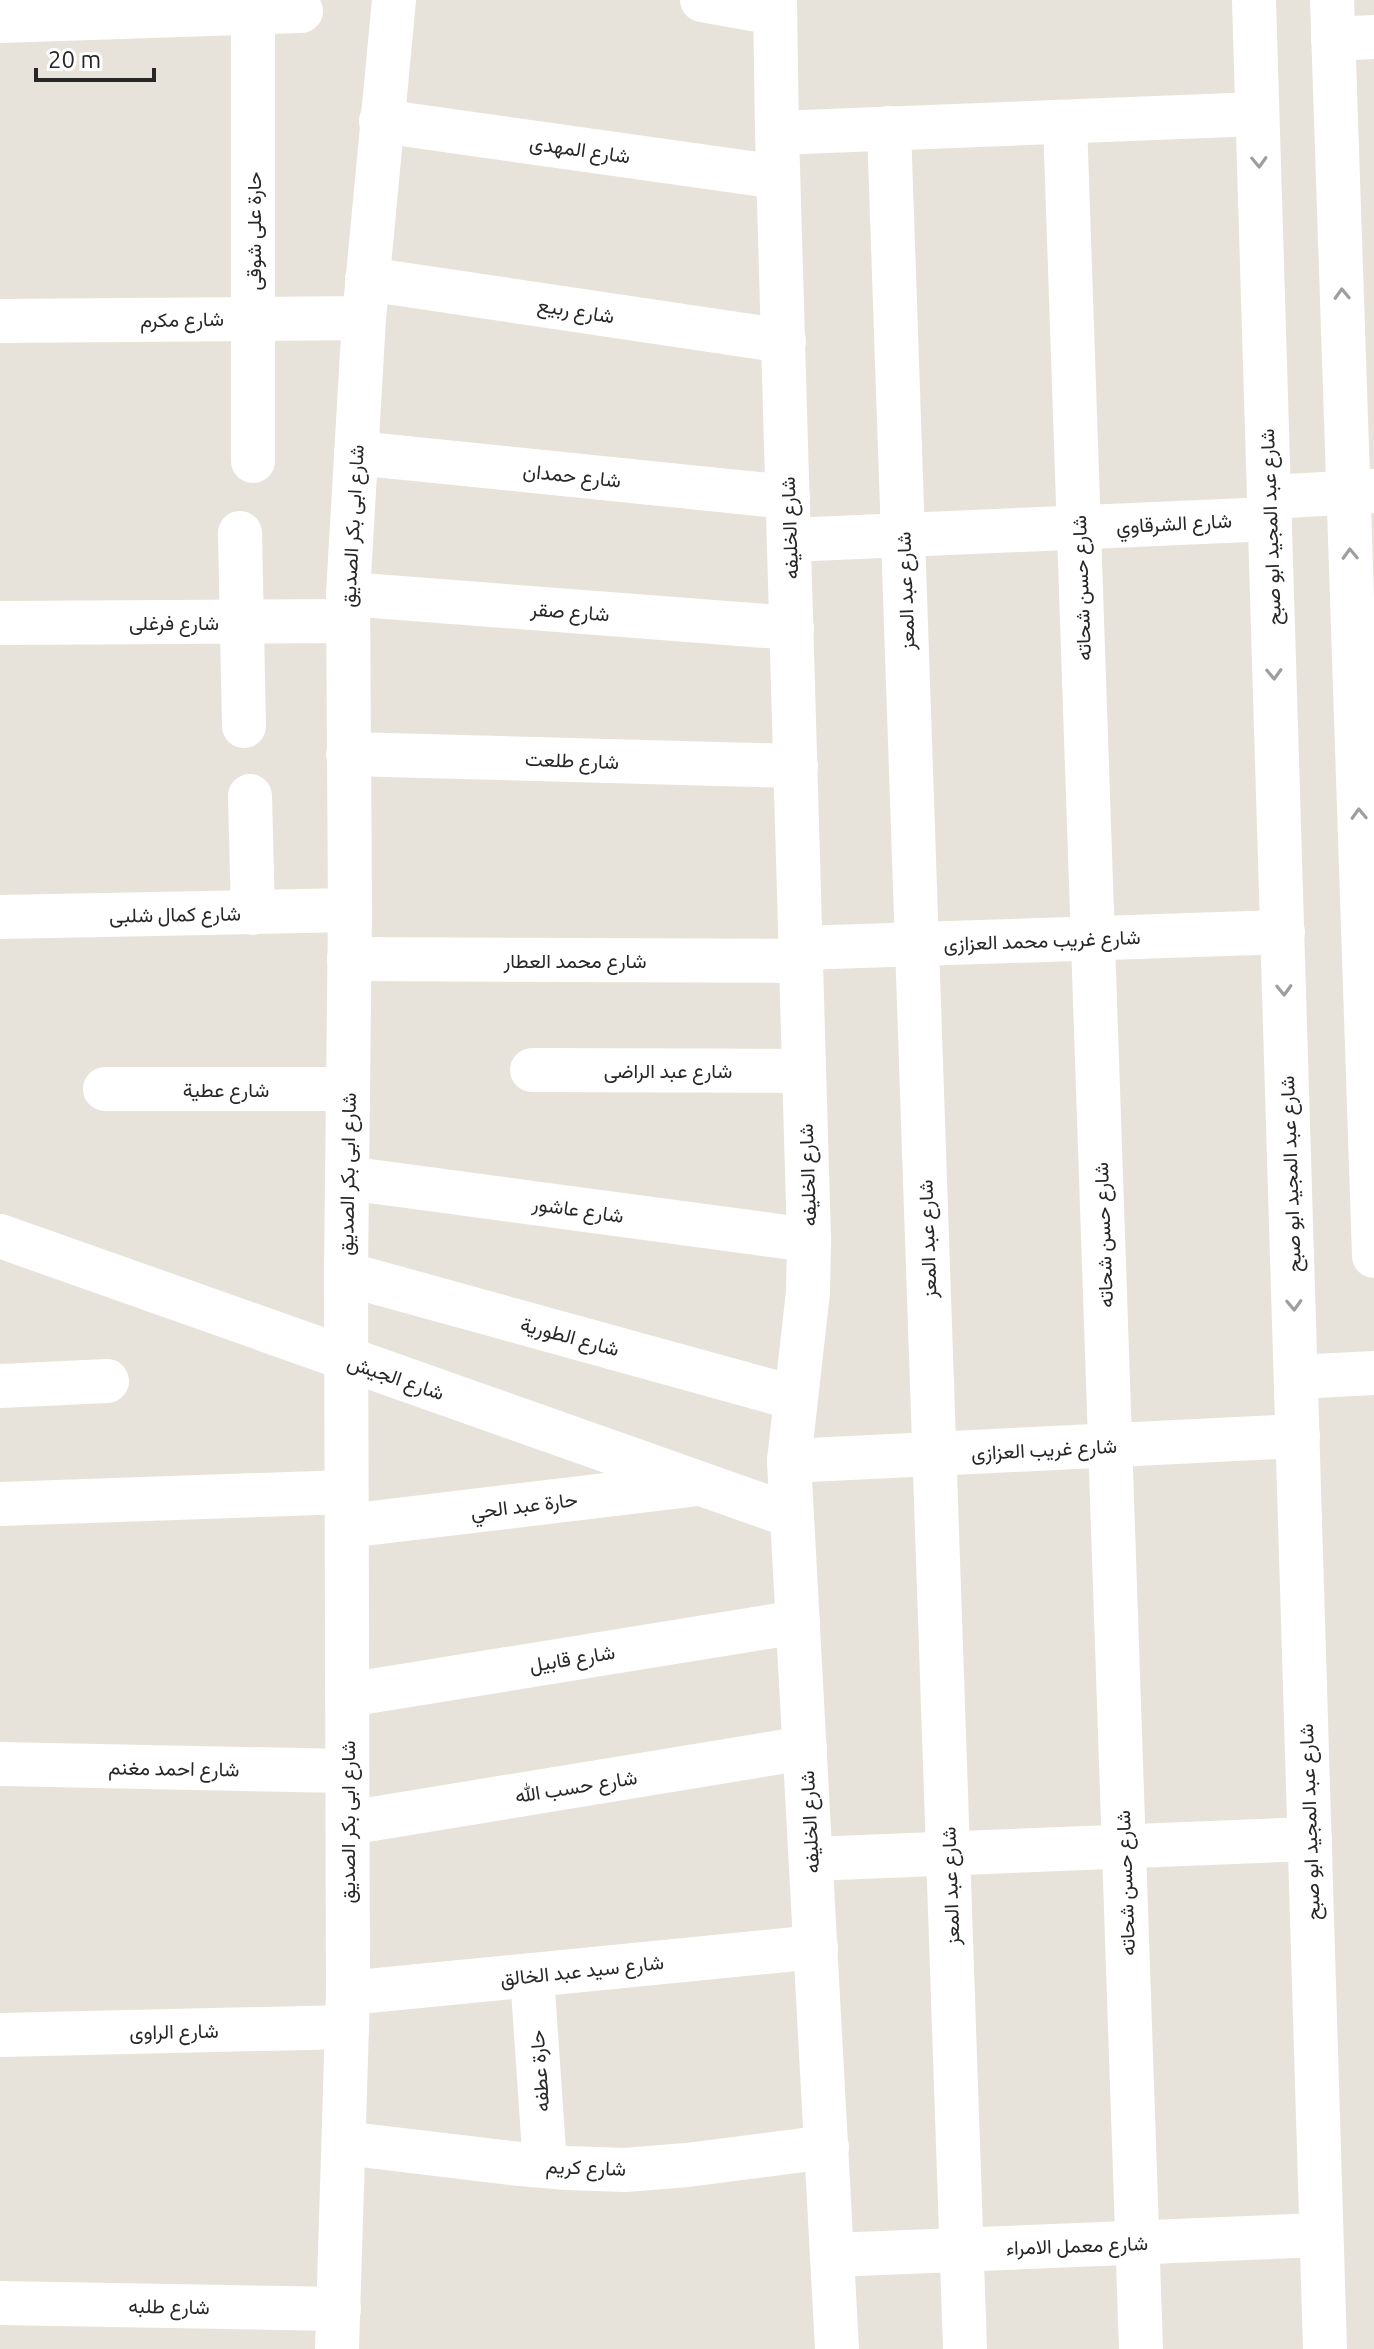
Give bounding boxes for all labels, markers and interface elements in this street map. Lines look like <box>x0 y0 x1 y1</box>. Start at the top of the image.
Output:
scale bar <box>36 32 154 82</box>
text: 20 m <box>48 46 101 73</box>
street label: شارع المهدى <box>528 131 632 170</box>
one-way arrow <box>1250 156 1267 169</box>
street label: حارة على شوقى <box>242 172 267 290</box>
one-way arrow <box>1333 287 1350 300</box>
street label: شارع ربيع <box>535 293 616 330</box>
street label: شارع مكرم <box>140 307 224 334</box>
street label: شارع عبد المجيد ابو صبح <box>1255 428 1288 626</box>
street label: شارع ابى بكر الصديق <box>336 444 371 608</box>
street label: شارع حمدان <box>522 458 622 495</box>
street label: شارع الخليفه <box>776 476 805 580</box>
street label: شارع الشرقاوي <box>1116 508 1233 544</box>
street label: شارع حسن شحاته <box>1067 515 1098 661</box>
street label: شارع عبد المعز <box>891 531 922 652</box>
one-way arrow <box>1342 547 1359 560</box>
street label: شارع صقر <box>528 597 610 628</box>
street label: شارع فرغلى <box>129 611 219 637</box>
one-way arrow <box>1266 668 1283 681</box>
street label: شارع طلعت <box>524 747 619 776</box>
one-way arrow <box>1351 807 1368 820</box>
street label: شارع كمال شلبى <box>109 901 241 930</box>
street label: شارع غريب محمد العزازى <box>943 925 1141 958</box>
street label: شارع محمد العطار <box>502 949 647 975</box>
one-way arrow <box>1276 984 1293 997</box>
street label: شارع عبد الراضى <box>604 1059 732 1085</box>
street label: شارع عبد المجيد ابو صبح <box>1275 1075 1308 1273</box>
street label: شارع عطية <box>183 1078 269 1104</box>
street label: شارع ابى بكر الصديق <box>334 1092 363 1256</box>
street label: شارع الخليفه <box>794 1123 823 1227</box>
street label: شارع حسن شحاته <box>1089 1162 1120 1308</box>
street label: شارع عبد المعز <box>913 1179 944 1300</box>
street label: شارع عاشور <box>529 1191 625 1230</box>
one-way arrow <box>1285 1299 1302 1312</box>
street label: شارع الطورية <box>517 1312 622 1363</box>
street label: شارع الجيش <box>344 1350 447 1407</box>
street label: شارع غريب العزازى <box>970 1434 1118 1467</box>
street label: حارة عبد الحي <box>469 1487 579 1529</box>
street label: شارع قابيل <box>528 1640 617 1679</box>
street label: شارع عبد المجيد ابو صبح <box>1294 1723 1327 1921</box>
street label: شارع ابى بكر الصديق <box>336 1740 362 1904</box>
street label: شارع احمد مغنم <box>108 1755 240 1784</box>
street label: شارع حسب الله <box>513 1765 639 1810</box>
street label: شارع الخليفه <box>795 1770 826 1874</box>
street label: شارع حسن شحاته <box>1111 1810 1142 1956</box>
street label: شارع عبد المعز <box>936 1826 967 1947</box>
street label: شارع سيد عبد الخالق <box>499 1950 665 1993</box>
street label: شارع الراوى <box>129 2019 219 2046</box>
street label: حارة عطفه <box>525 2029 555 2113</box>
street label: شارع كريم <box>545 2154 627 2183</box>
street label: شارع معمل الامراء <box>1006 2231 1149 2262</box>
street label: شارع طلبه <box>128 2294 210 2321</box>

